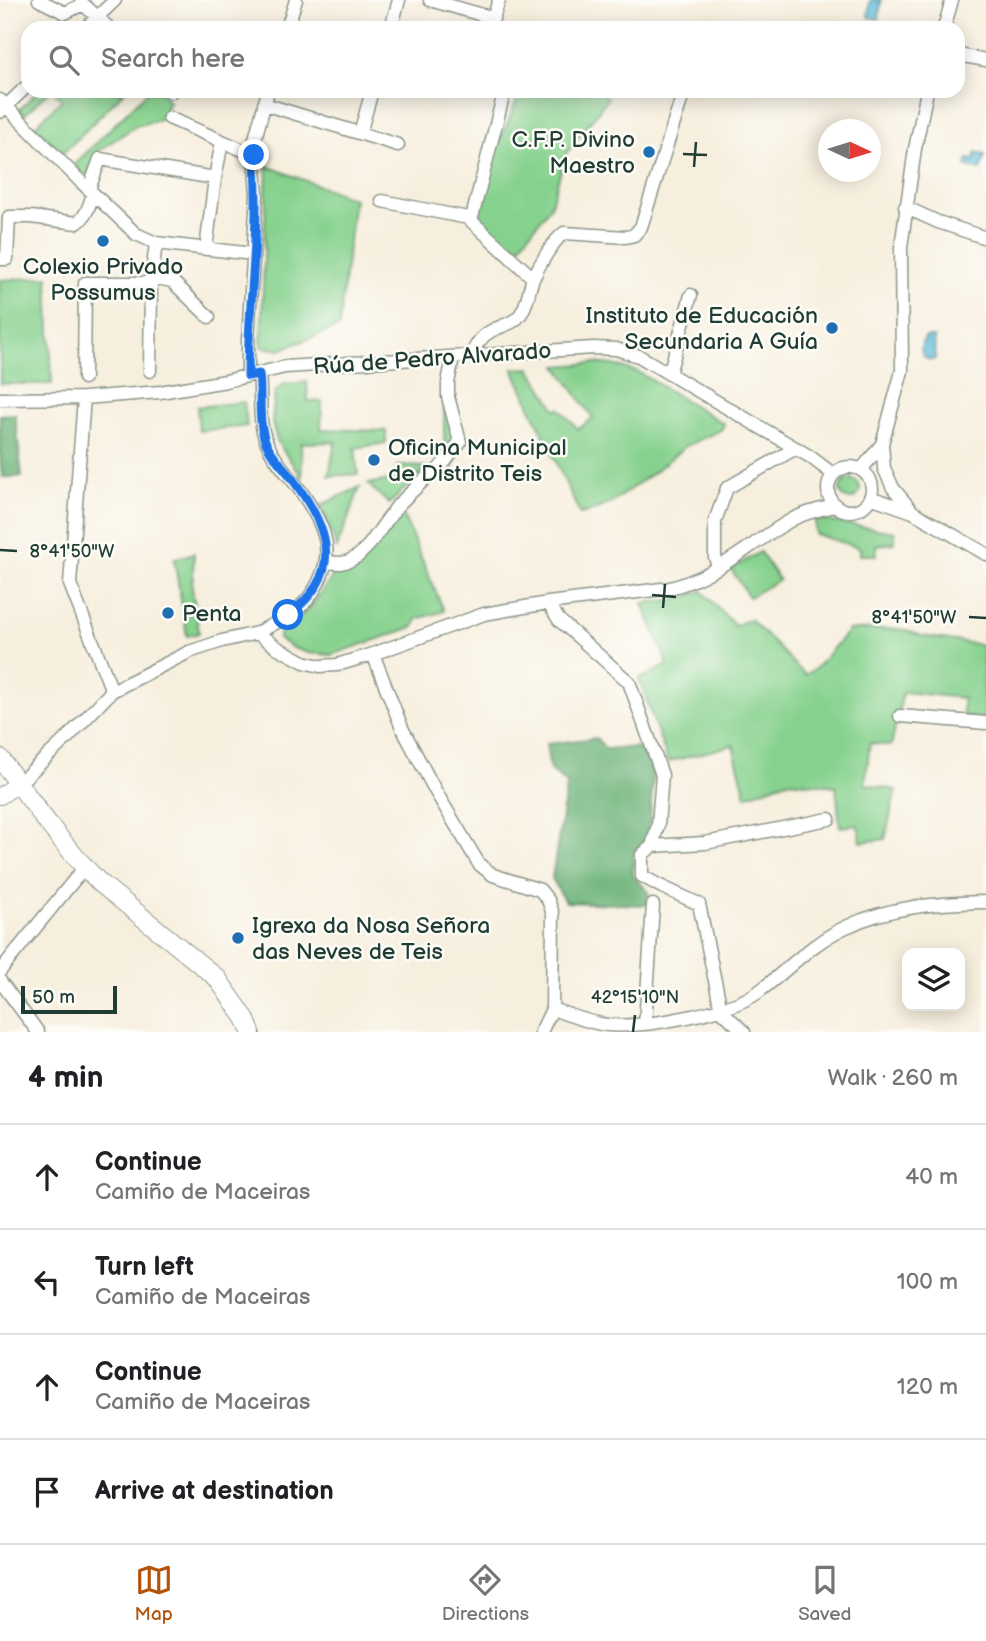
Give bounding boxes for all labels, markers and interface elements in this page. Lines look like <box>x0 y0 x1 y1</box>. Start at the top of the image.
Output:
search box <box>21 21 965 98</box>
icon: search <box>45 41 83 79</box>
text: Search here <box>101 44 245 75</box>
north arrow <box>818 119 881 182</box>
place label: C.F.P. Divino Maestro <box>512 126 635 180</box>
route end <box>238 139 269 170</box>
marker: C.F.P. Divino Maestro <box>641 144 657 160</box>
marker: Colexio Privado Possumus <box>95 233 111 249</box>
place label: Colexio Privado Possumus <box>23 253 183 307</box>
place label: Instituto de Educación Secundaria A Guía <box>586 302 818 356</box>
marker: Instituto de Educación Secundaria A Guía <box>824 320 840 336</box>
street label: Rúa de Pedro Alvarado <box>312 337 552 381</box>
place label: Oficina Municipal de Distrito Teis <box>388 434 567 488</box>
marker: Oficina Municipal de Distrito Teis <box>366 452 382 468</box>
text: 8°41'50"W <box>30 541 115 562</box>
route start <box>272 599 303 630</box>
place label: Penta <box>182 600 242 628</box>
marker: Penta <box>160 605 176 621</box>
text: 8°41'50"W <box>872 607 957 628</box>
place label: Igrexa da Nosa Señora das Neves de Teis <box>252 912 490 966</box>
marker: Igrexa da Nosa Señora das Neves de Teis <box>230 930 246 946</box>
map controls <box>902 948 965 1011</box>
button: layers <box>902 948 965 1011</box>
scale bar <box>21 983 117 1015</box>
text: 50 m <box>32 986 75 1009</box>
text: 42°15'10"N <box>591 987 679 1008</box>
text: 4 min <box>28 1060 103 1096</box>
text: Walk · 260 m <box>828 1064 958 1092</box>
text: Continue <box>95 1147 202 1178</box>
icon: ahead <box>28 1158 66 1196</box>
text: 40 m <box>905 1163 958 1191</box>
text: Camiño de Maceiras <box>95 1178 310 1206</box>
text: Turn left <box>95 1252 194 1283</box>
icon: left <box>28 1263 66 1301</box>
text: 100 m <box>897 1268 958 1296</box>
text: Camiño de Maceiras <box>95 1283 310 1311</box>
text: Continue <box>95 1357 202 1388</box>
icon: ahead <box>28 1368 66 1406</box>
text: 120 m <box>897 1373 958 1401</box>
text: Camiño de Maceiras <box>95 1388 310 1416</box>
icon: arrive <box>28 1473 66 1511</box>
text: Arrive at destination <box>95 1476 334 1507</box>
tab: Map <box>135 1561 173 1626</box>
tab: Directions <box>442 1561 529 1626</box>
tab: Saved <box>798 1561 851 1626</box>

